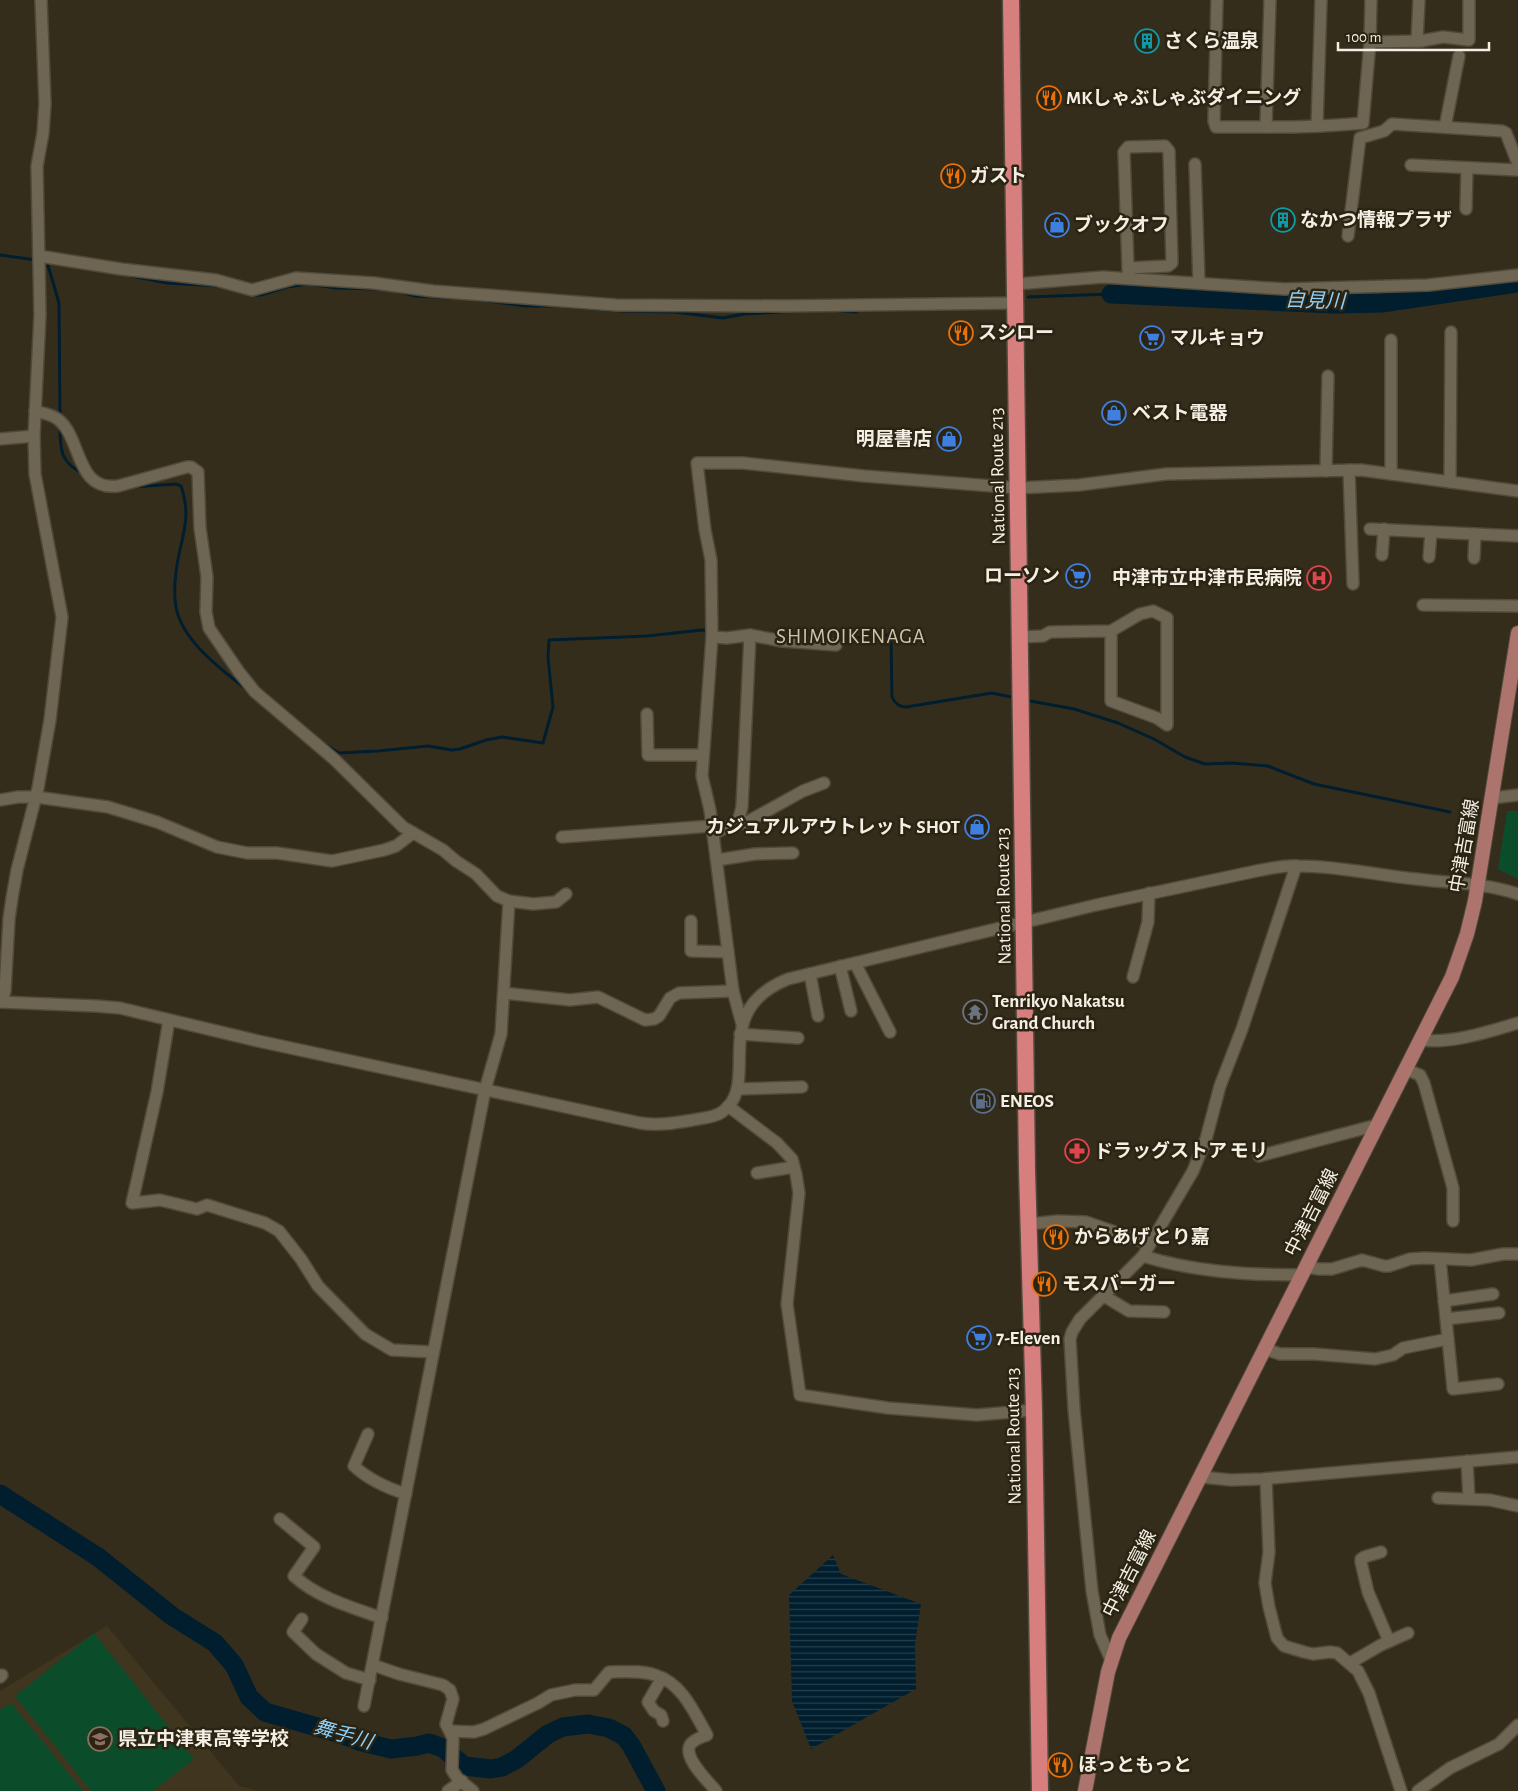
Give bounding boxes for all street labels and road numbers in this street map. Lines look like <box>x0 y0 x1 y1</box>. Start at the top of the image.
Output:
street label: National Route 213 <box>987 407 1009 545</box>
street label: 中津吉富線 <box>1445 797 1483 894</box>
street label: National Route 213 <box>993 827 1015 965</box>
street label: 中津吉富線 <box>1280 1165 1342 1260</box>
street label: National Route 213 <box>1003 1367 1025 1505</box>
street label: 中津吉富線 <box>1098 1526 1160 1621</box>

